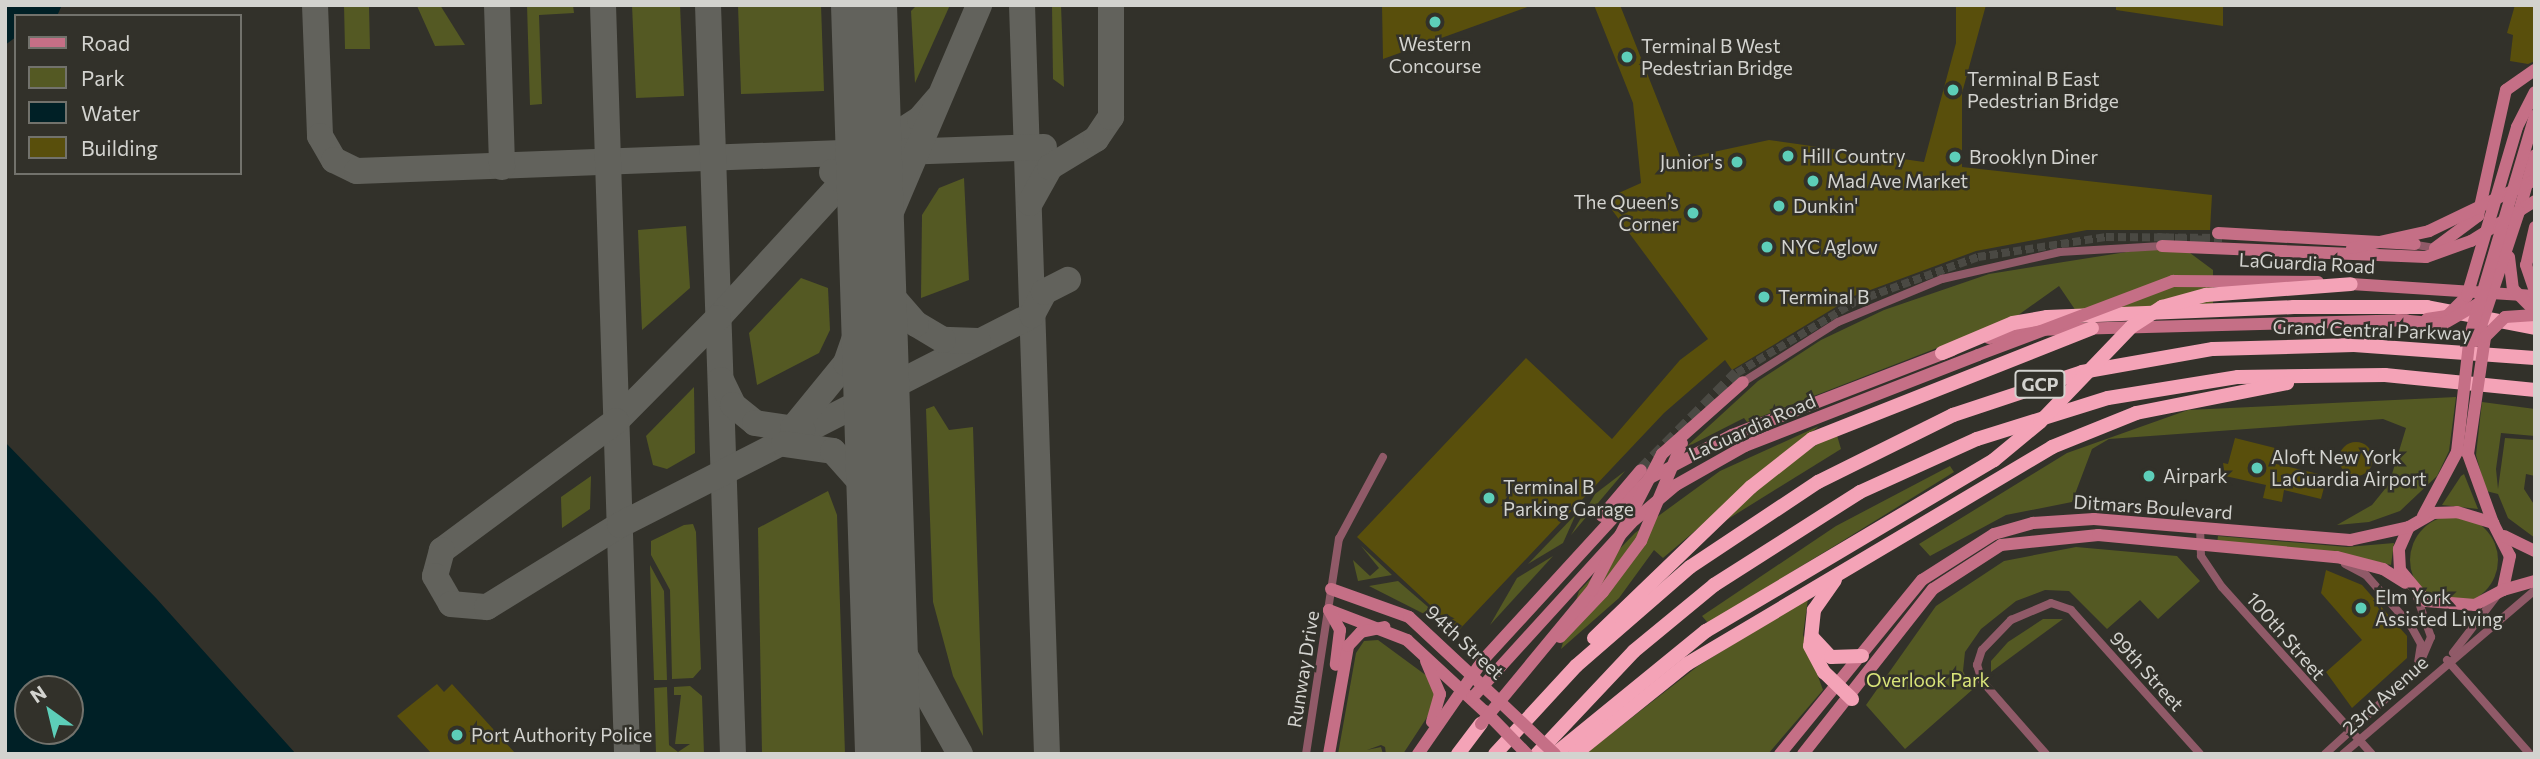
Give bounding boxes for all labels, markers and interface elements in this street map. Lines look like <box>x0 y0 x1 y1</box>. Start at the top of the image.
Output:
legend <box>14 14 242 175</box>
marker: Western Concourse <box>1427 14 1443 30</box>
text: Road <box>81 30 130 55</box>
place label: Western Concourse <box>1389 33 1481 77</box>
place label: Terminal B West Pedestrian Bridge <box>1641 35 1793 79</box>
marker: Terminal B West Pedestrian Bridge <box>1619 49 1635 65</box>
text: Park <box>81 65 125 90</box>
place label: Terminal B East Pedestrian Bridge <box>1967 68 2119 112</box>
marker: Terminal B East Pedestrian Bridge <box>1945 82 1961 98</box>
text: Water <box>81 100 140 125</box>
text: Building <box>81 135 158 160</box>
place label: Hill Country <box>1802 145 1905 167</box>
place label: Brooklyn Diner <box>1969 146 2098 168</box>
marker: Hill Country <box>1780 148 1796 164</box>
marker: Brooklyn Diner <box>1947 149 1963 165</box>
place label: Junior's <box>1660 151 1723 173</box>
marker: Junior's <box>1729 154 1745 170</box>
place label: Mad Ave Market <box>1827 170 1968 192</box>
marker: Mad Ave Market <box>1805 173 1821 189</box>
place label: The Queen’s Corner <box>1573 191 1679 235</box>
place label: Dunkin' <box>1793 195 1858 217</box>
marker: Dunkin' <box>1771 198 1787 214</box>
marker: The Queen’s Corner <box>1685 205 1701 221</box>
place label: NYC Aglow <box>1781 236 1878 258</box>
marker: NYC Aglow <box>1759 239 1775 255</box>
street label: LaGuardia Road <box>2238 248 2376 278</box>
place label: Terminal B <box>1778 286 1869 308</box>
marker: Terminal B <box>1756 289 1772 305</box>
street label: Grand Central Parkway <box>2272 315 2472 345</box>
road number: GCP <box>2014 370 2066 398</box>
street label: LaGuardia Road <box>1685 389 1819 465</box>
place label: Aloft New York LaGuardia Airport <box>2271 446 2427 490</box>
marker: Aloft New York LaGuardia Airport <box>2249 460 2265 476</box>
place label: Airpark <box>2163 465 2228 487</box>
marker: Airpark <box>2141 468 2157 484</box>
place label: Terminal B Parking Garage <box>1503 476 1634 520</box>
marker: Terminal B Parking Garage <box>1481 490 1497 506</box>
street label: Ditmars Boulevard <box>2073 490 2233 524</box>
place label: Elm York Assisted Living <box>2375 586 2503 630</box>
street label: 100th Street <box>2242 587 2330 685</box>
street label: 94th Street <box>1421 600 1509 684</box>
marker: Elm York Assisted Living <box>2353 600 2369 616</box>
street label: Runway Drive <box>1283 609 1323 729</box>
street label: 99th Street <box>2105 627 2189 715</box>
street label: 23rd Avenue <box>2338 651 2432 739</box>
park label: Overlook Park <box>1866 669 1990 691</box>
north arrow <box>14 675 84 745</box>
text: N <box>26 680 50 707</box>
place label: Port Authority Police <box>471 724 652 746</box>
marker: Port Authority Police <box>449 727 465 743</box>

